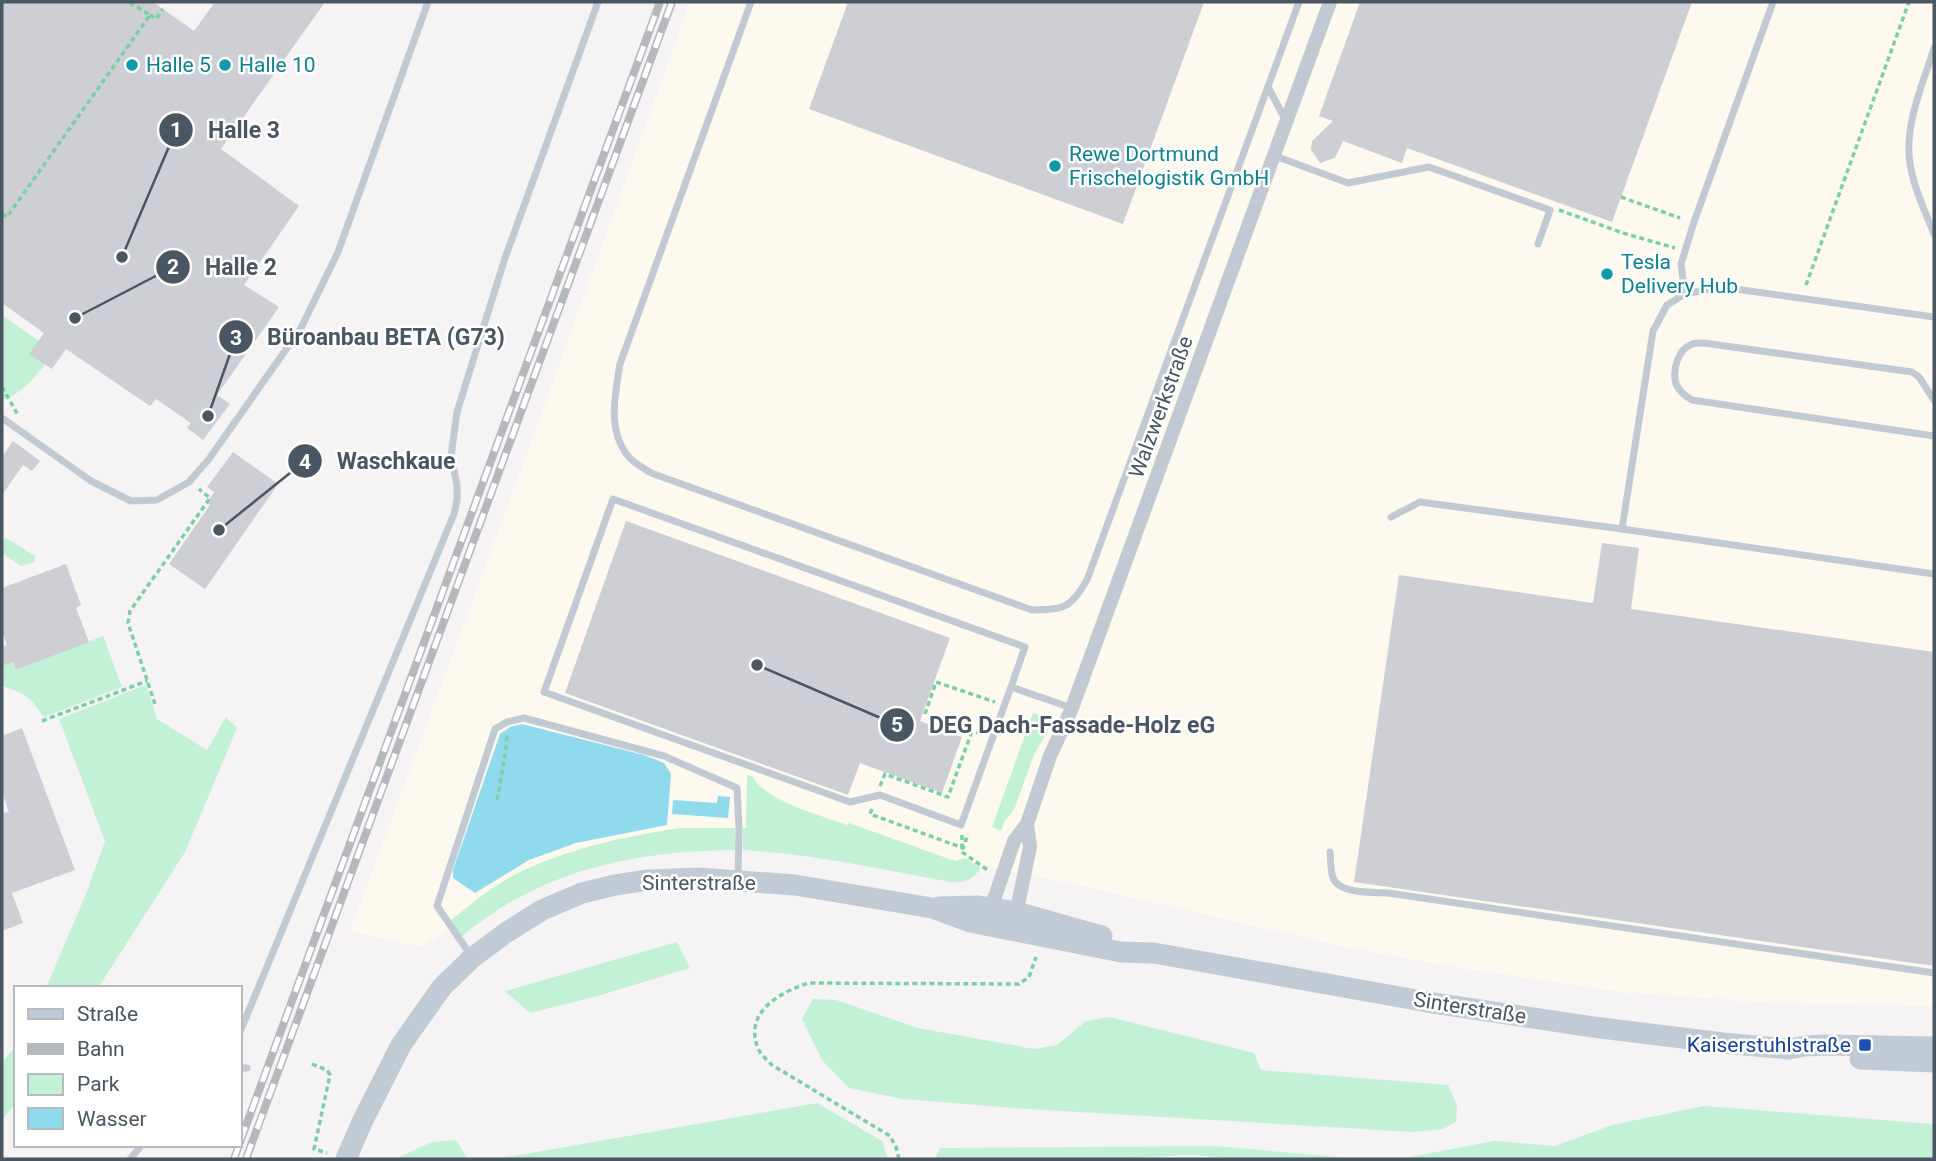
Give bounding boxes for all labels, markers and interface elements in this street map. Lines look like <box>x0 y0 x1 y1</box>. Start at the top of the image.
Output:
place label: Halle 5 <box>146 53 211 77</box>
place label: Halle 10 <box>239 53 316 77</box>
marker: Halle 5 <box>124 57 140 73</box>
marker: Halle 10 <box>217 57 233 73</box>
callout: Halle 3 <box>159 108 294 152</box>
text: Halle 3 <box>208 117 280 144</box>
text: 1 <box>170 118 182 142</box>
place label: Rewe Dortmund Frischelogistik GmbH <box>1069 142 1269 190</box>
marker: Rewe Dortmund Frischelogistik GmbH <box>1047 158 1063 174</box>
callout: Halle 2 <box>156 245 291 289</box>
place label: Tesla Delivery Hub <box>1621 250 1738 298</box>
text: Halle 2 <box>205 254 277 281</box>
text: 2 <box>167 255 179 279</box>
marker: Tesla Delivery Hub <box>1599 266 1615 282</box>
callout: Büroanbau BETA (G73) <box>218 315 519 359</box>
text: Büroanbau BETA (G73) <box>267 324 505 351</box>
text: 3 <box>230 326 242 350</box>
street label: Walzwerkstraße <box>1124 333 1198 481</box>
callout: Waschkaue <box>288 439 469 483</box>
text: Waschkaue <box>337 448 455 475</box>
text: 4 <box>299 450 311 474</box>
callout: DEG Dach-Fassade-Holz eG <box>880 703 1229 747</box>
text: DEG Dach-Fassade-Holz eG <box>929 712 1215 739</box>
text: 5 <box>891 713 903 737</box>
street label: Sinterstraße <box>642 871 756 895</box>
legend <box>14 986 242 1147</box>
street label: Sinterstraße <box>1412 987 1528 1029</box>
text: Straße <box>77 1002 138 1026</box>
place label: Kaiserstuhlstraße <box>1687 1033 1851 1057</box>
text: Bahn <box>77 1037 125 1061</box>
marker: Kaiserstuhlstraße <box>1857 1037 1873 1053</box>
text: Park <box>77 1072 120 1096</box>
text: Wasser <box>77 1107 147 1131</box>

